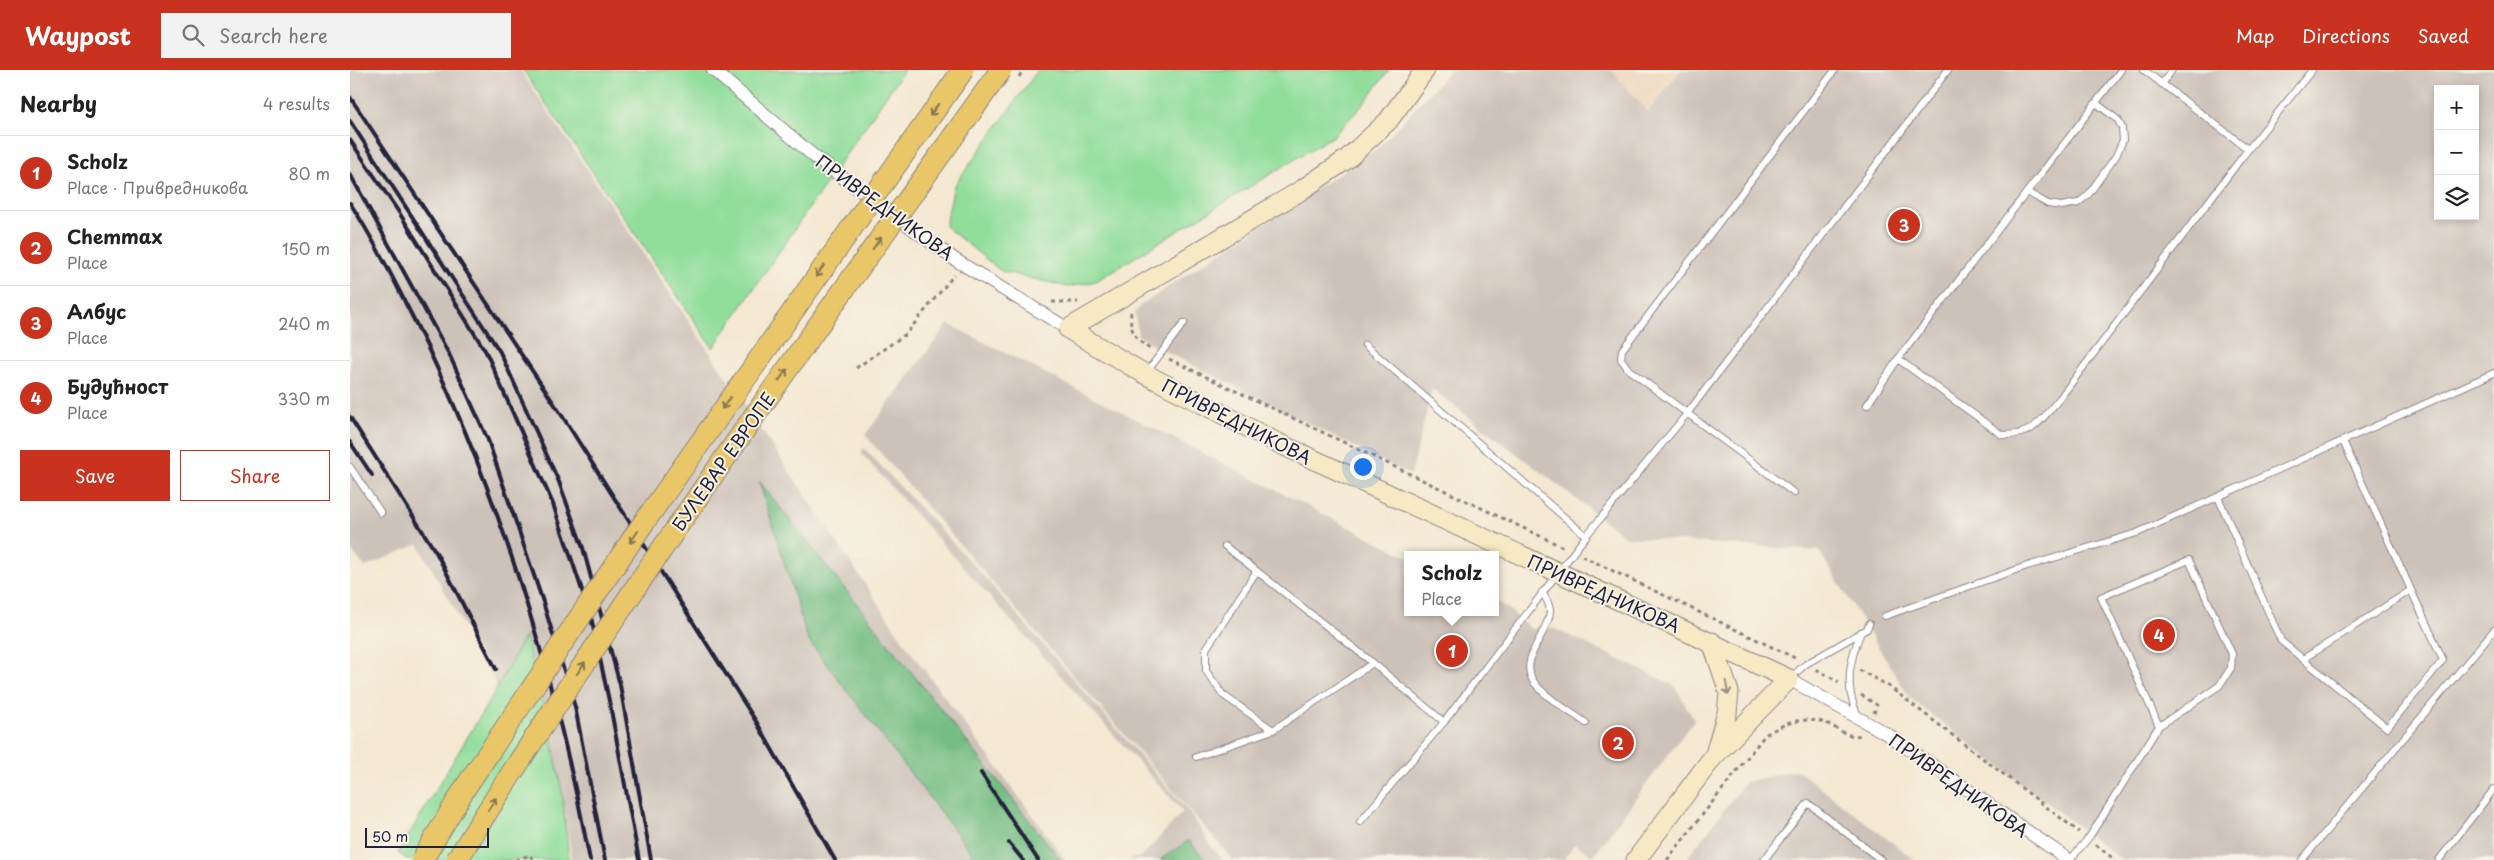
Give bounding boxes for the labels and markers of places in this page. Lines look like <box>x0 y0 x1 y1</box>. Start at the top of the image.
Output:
pin: 3 <box>1888 206 1920 244</box>
pin: 4 <box>2143 616 2175 654</box>
pin: 1 <box>1436 632 1468 670</box>
pin: 2 <box>1602 724 1634 762</box>

